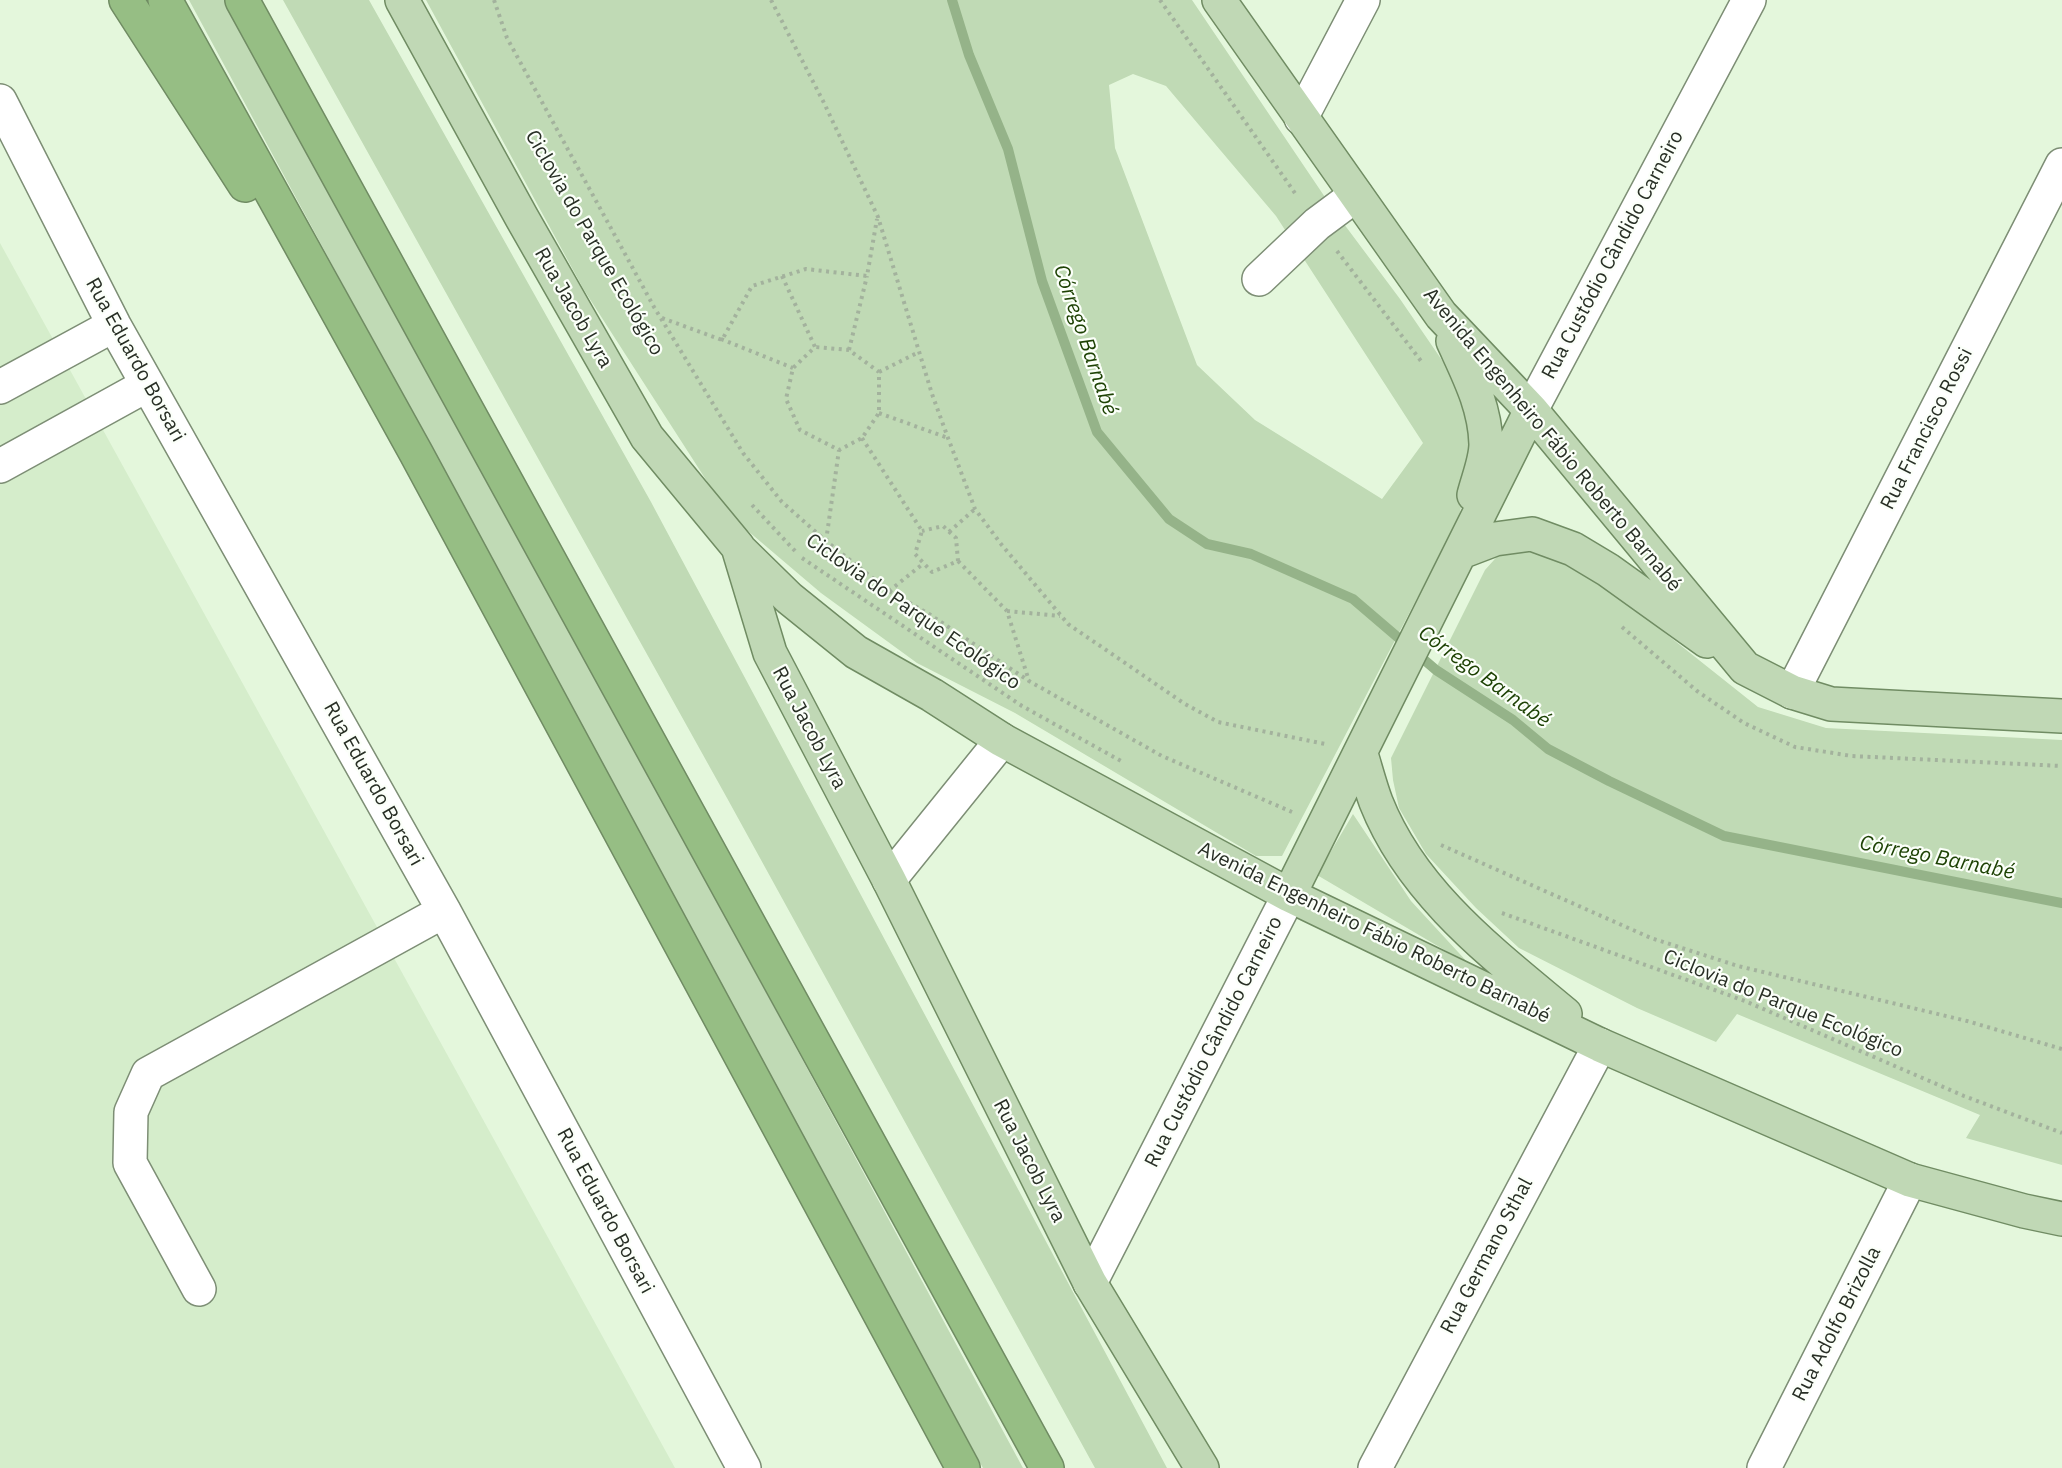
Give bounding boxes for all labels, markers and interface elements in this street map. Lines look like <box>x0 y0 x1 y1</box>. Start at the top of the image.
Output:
street label: Ciclovia do Parque Ecológico <box>520 126 668 360</box>
street label: Rua Custódio Cândido Carneiro <box>1537 126 1689 384</box>
street label: Rua Jacob Lyra <box>529 244 617 372</box>
water label: Córrego Barnabé <box>1048 262 1122 418</box>
street label: Rua Eduardo Borsari <box>80 274 190 446</box>
street label: Avenida Engenheiro Fábio Roberto Barnabé <box>1418 283 1686 597</box>
street label: Rua Francisco Rossi <box>1876 344 1978 514</box>
street label: Ciclovia do Parque Ecológico <box>801 529 1025 695</box>
water label: Córrego Barnabé <box>1413 621 1555 733</box>
street label: Rua Jacob Lyra <box>767 663 851 793</box>
street label: Rua Eduardo Borsari <box>318 698 428 870</box>
water label: Córrego Barnabé <box>1857 831 2017 885</box>
street label: Avenida Engenheiro Fábio Roberto Barnabé <box>1194 837 1554 1029</box>
street label: Rua Custódio Cândido Carneiro <box>1140 913 1288 1171</box>
street label: Ciclovia do Parque Ecológico <box>1660 945 1906 1063</box>
street label: Rua Jacob Lyra <box>988 1095 1070 1227</box>
street label: Rua Eduardo Borsari <box>551 1124 659 1298</box>
street label: Rua Germano Sthal <box>1436 1174 1538 1338</box>
street label: Rua Adolfo Brizolla <box>1788 1243 1886 1405</box>

